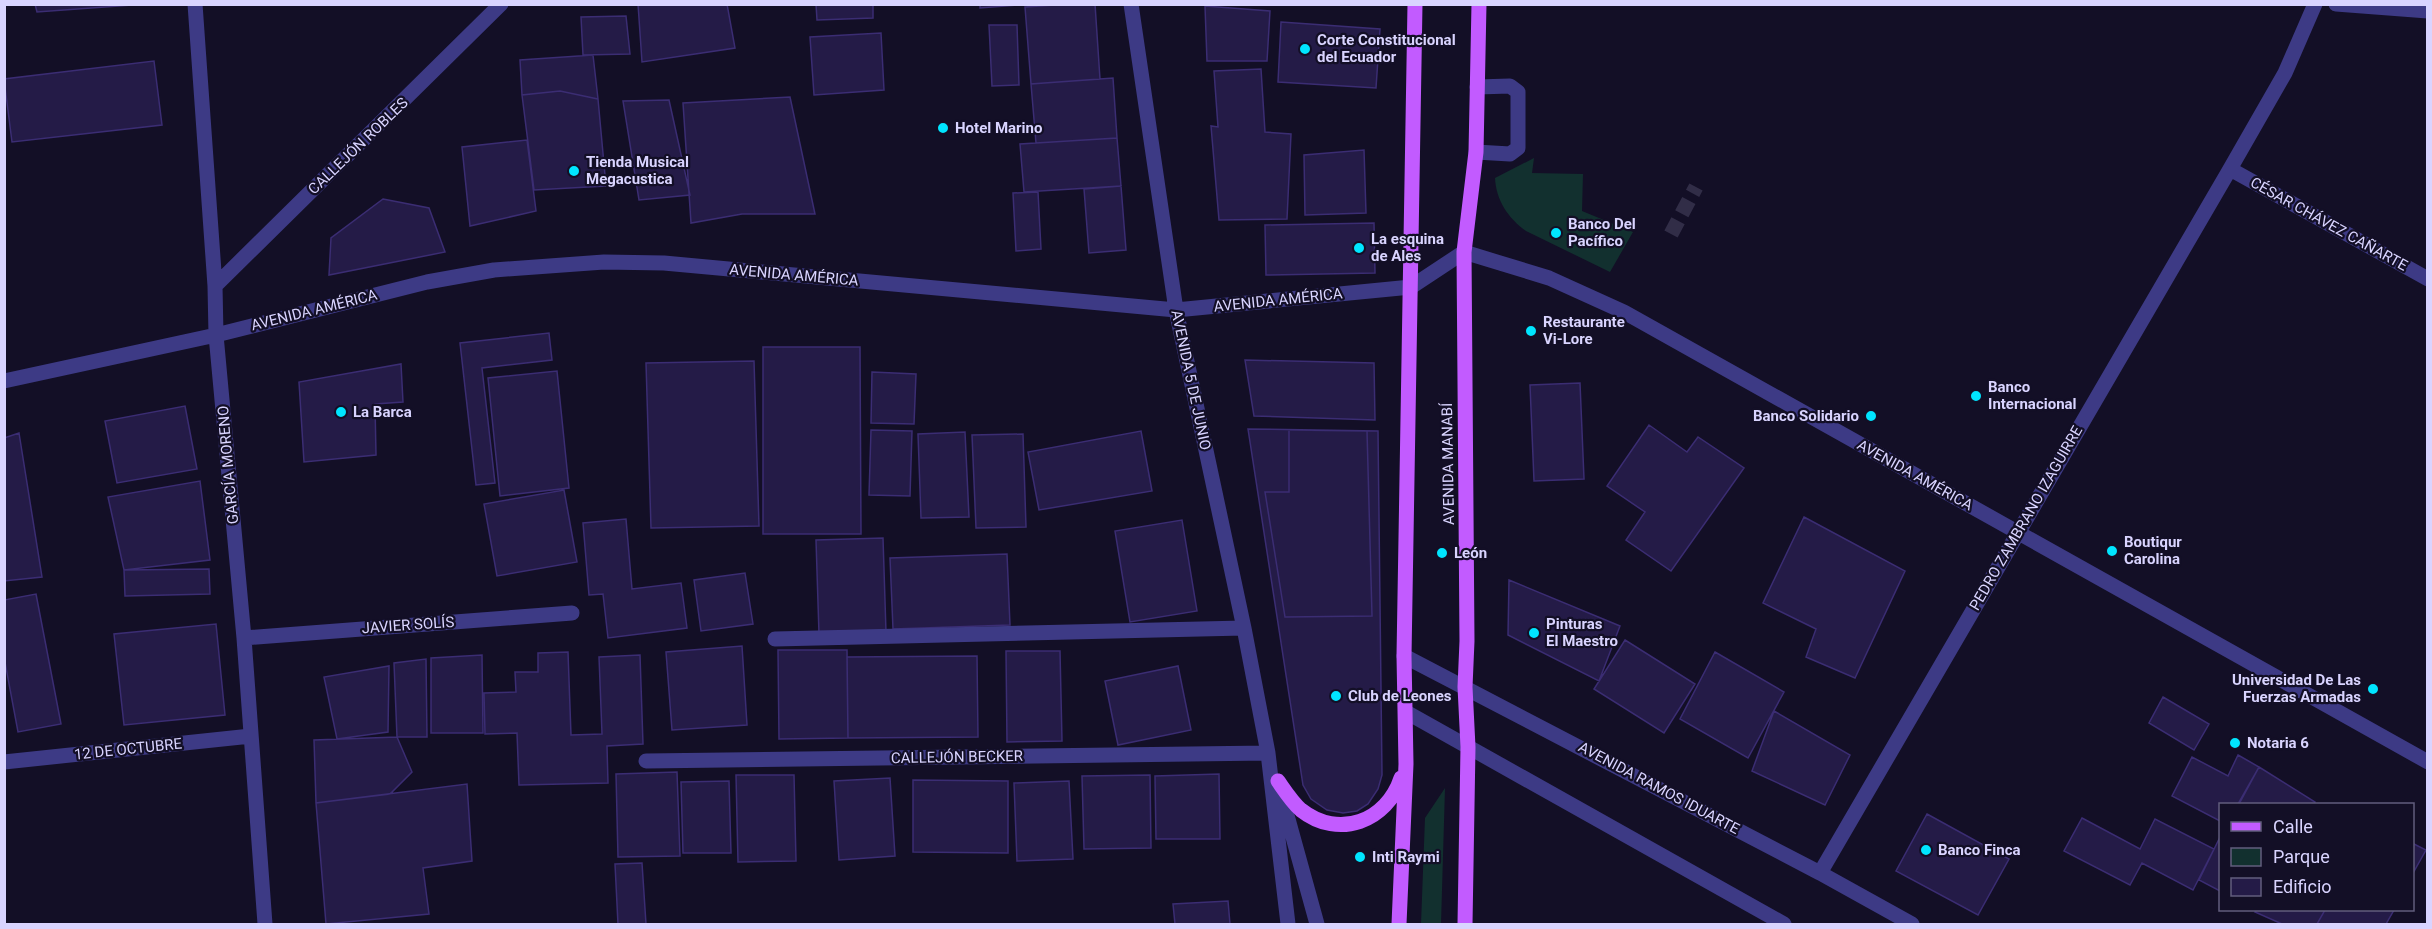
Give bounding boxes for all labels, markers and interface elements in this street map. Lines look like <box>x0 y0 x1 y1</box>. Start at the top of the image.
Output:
place label: Corte Constitucional del Ecuador <box>1317 31 1456 66</box>
marker: Corte Constitucional del Ecuador <box>1298 42 1312 56</box>
street label: CALLEJÓN ROBLES <box>304 94 412 198</box>
place label: Hotel Marino <box>955 119 1042 137</box>
marker: Hotel Marino <box>936 121 950 135</box>
place label: Tienda Musical Megacustica <box>586 153 689 188</box>
marker: Tienda Musical Megacustica <box>567 164 581 178</box>
street label: CÉSAR CHÁVEZ CAÑARTE <box>2247 173 2411 275</box>
place label: Banco Del Pacífico <box>1568 215 1636 250</box>
marker: Banco Del Pacífico <box>1549 226 1563 240</box>
place label: La esquina de Ales <box>1371 230 1444 265</box>
marker: La esquina de Ales <box>1352 241 1366 255</box>
street label: AVENIDA AMÉRICA <box>729 260 859 290</box>
street label: AVENIDA AMÉRICA <box>1213 284 1344 316</box>
street label: AVENIDA AMÉRICA <box>249 286 379 334</box>
street label: AVENIDA 5 DE JUNIO <box>1167 308 1215 452</box>
place label: Restaurante Vi-Lore <box>1543 313 1625 348</box>
marker: Restaurante Vi-Lore <box>1524 324 1538 338</box>
place label: Banco Internacional <box>1988 378 2077 413</box>
marker: Banco Internacional <box>1969 389 1983 403</box>
street label: AVENIDA MANABÍ <box>1438 402 1458 525</box>
place label: La Barca <box>353 403 412 421</box>
street label: GARCÍA MORENO <box>214 405 242 525</box>
marker: La Barca <box>334 405 348 419</box>
place label: Banco Solidario <box>1753 407 1859 425</box>
marker: Banco Solidario <box>1864 409 1878 423</box>
street label: PEDRO ZAMBRANO IZAGUIRRE <box>1966 422 2087 613</box>
street label: AVENIDA AMÉRICA <box>1854 436 1976 514</box>
place label: Boutiqur Carolina <box>2124 533 2182 568</box>
place label: León <box>1454 544 1487 562</box>
marker: Boutiqur Carolina <box>2105 544 2119 558</box>
marker: León <box>1435 546 1449 560</box>
street label: JAVIER SOLÍS <box>361 613 455 637</box>
place label: Pinturas El Maestro <box>1546 615 1618 650</box>
marker: Pinturas El Maestro <box>1527 626 1541 640</box>
place label: Universidad De Las Fuerzas Armadas <box>2232 671 2361 706</box>
marker: Universidad De Las Fuerzas Armadas <box>2366 682 2380 696</box>
place label: Club de Leones <box>1348 687 1452 705</box>
marker: Club de Leones <box>1329 689 1343 703</box>
street label: 12 DE OCTUBRE <box>73 734 183 764</box>
place label: Notaria 6 <box>2247 734 2309 752</box>
marker: Notaria 6 <box>2228 736 2242 750</box>
street label: AVENIDA RAMOS IDUARTE <box>1575 738 1743 838</box>
street label: CALLEJÓN BECKER <box>891 747 1023 767</box>
legend <box>2219 803 2414 911</box>
text: Calle <box>2273 816 2313 837</box>
place label: Banco Finca <box>1938 841 2020 859</box>
marker: Banco Finca <box>1919 843 1933 857</box>
text: Parque <box>2273 846 2330 867</box>
place label: Inti Raymi <box>1372 848 1440 866</box>
marker: Inti Raymi <box>1353 850 1367 864</box>
text: Edificio <box>2273 876 2332 897</box>

